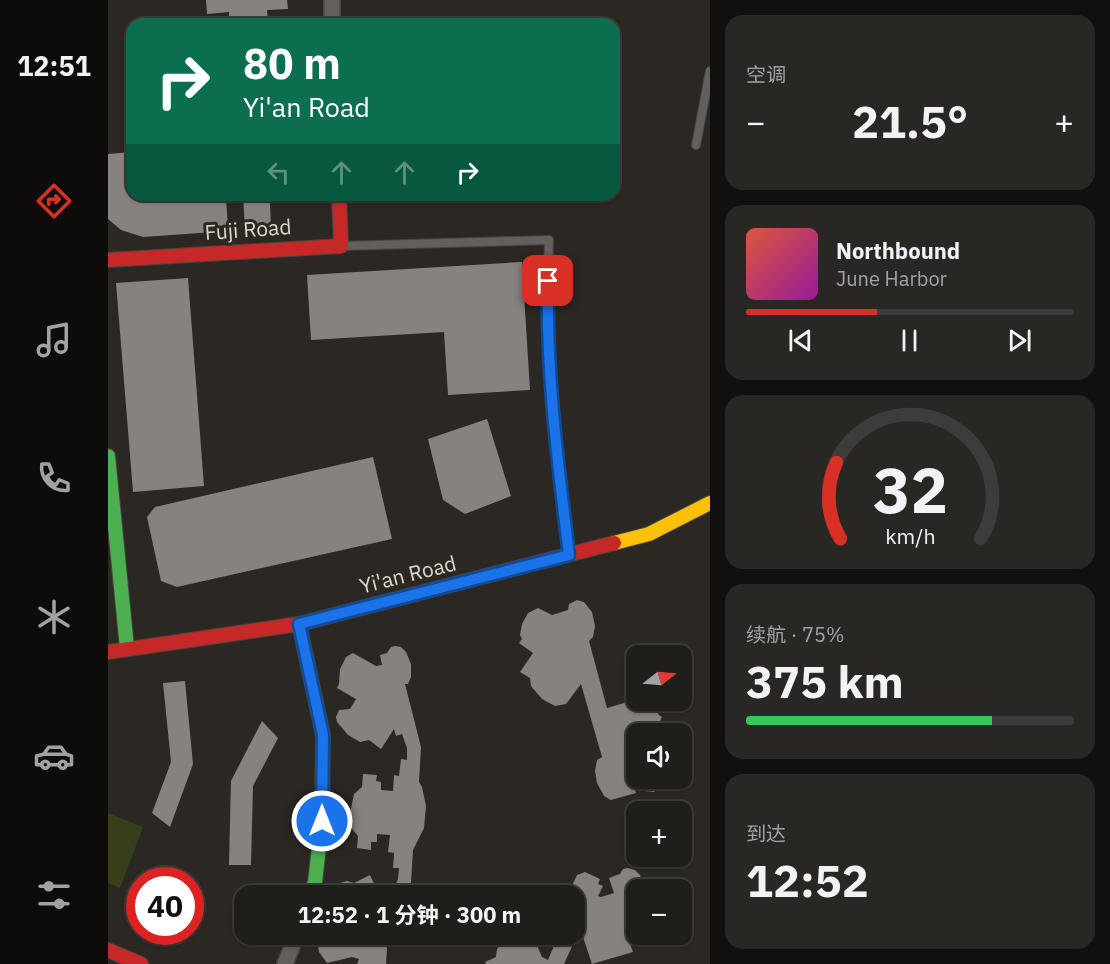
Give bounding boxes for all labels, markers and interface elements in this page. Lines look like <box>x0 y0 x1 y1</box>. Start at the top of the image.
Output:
text: 80 m <box>243 36 341 91</box>
icon: right <box>144 42 222 120</box>
text: 12:51 <box>17 48 91 83</box>
text: 空调 <box>746 61 786 88</box>
text: Yi'an Road <box>243 89 370 124</box>
text: 21.5° <box>852 92 968 150</box>
text: − <box>746 100 766 143</box>
text: + <box>1054 100 1074 143</box>
icon: left <box>262 156 295 189</box>
icon: ahead <box>325 156 358 189</box>
icon: ahead <box>388 156 421 189</box>
icon: right <box>451 156 484 189</box>
icon: directions <box>33 180 75 222</box>
street label: Fuji Road <box>204 212 292 246</box>
text: Northbound <box>836 236 960 265</box>
pin <box>522 255 573 306</box>
icon: arrive <box>531 264 564 297</box>
text: June Harbor <box>836 265 947 292</box>
icon: music <box>33 319 75 361</box>
icon: previous <box>784 324 817 357</box>
icon: pause <box>893 324 926 357</box>
icon: next <box>1003 324 1036 357</box>
text: 32 <box>873 449 947 530</box>
icon: phone <box>33 457 75 499</box>
text: km/h <box>885 522 935 550</box>
street label: Yi'an Road <box>356 549 459 600</box>
icon: climate <box>33 596 75 638</box>
text: 续航 · 75% <box>746 621 845 648</box>
north arrow <box>626 645 692 711</box>
map controls <box>626 645 692 945</box>
text: 375 km <box>746 652 904 710</box>
button: sound <box>626 723 692 789</box>
icon: car <box>33 735 75 777</box>
position arrow <box>290 789 354 853</box>
button: + <box>626 801 692 867</box>
text: 到达 <box>746 820 786 847</box>
text: 12:52 <box>746 851 869 909</box>
speed limit sign: 40 <box>126 867 204 945</box>
icon: filters <box>33 874 75 916</box>
button: − <box>626 879 692 945</box>
text: 12:52 · 1 分钟 · 300 m <box>298 900 521 929</box>

